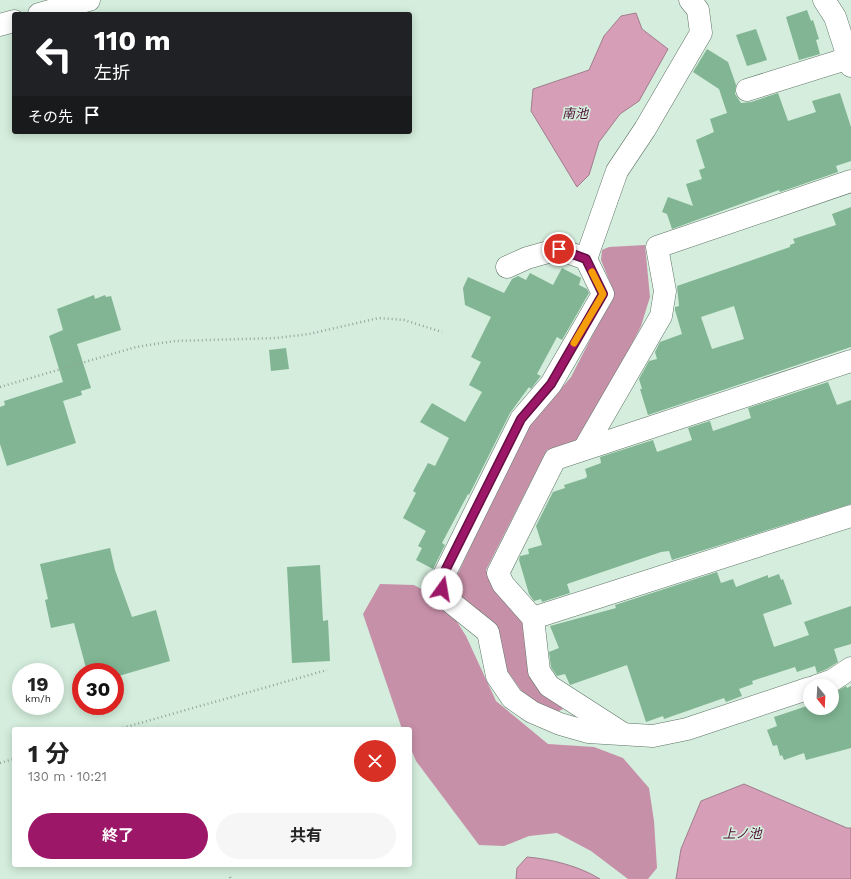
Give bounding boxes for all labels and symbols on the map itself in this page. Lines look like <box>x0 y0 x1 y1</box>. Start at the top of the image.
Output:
water label: 南池 <box>562 106 590 121</box>
pin <box>542 232 576 266</box>
position arrow <box>421 568 463 610</box>
speed limit sign: 30 <box>72 663 124 715</box>
north arrow <box>803 679 839 715</box>
water label: 上ノ池 <box>722 826 763 841</box>

